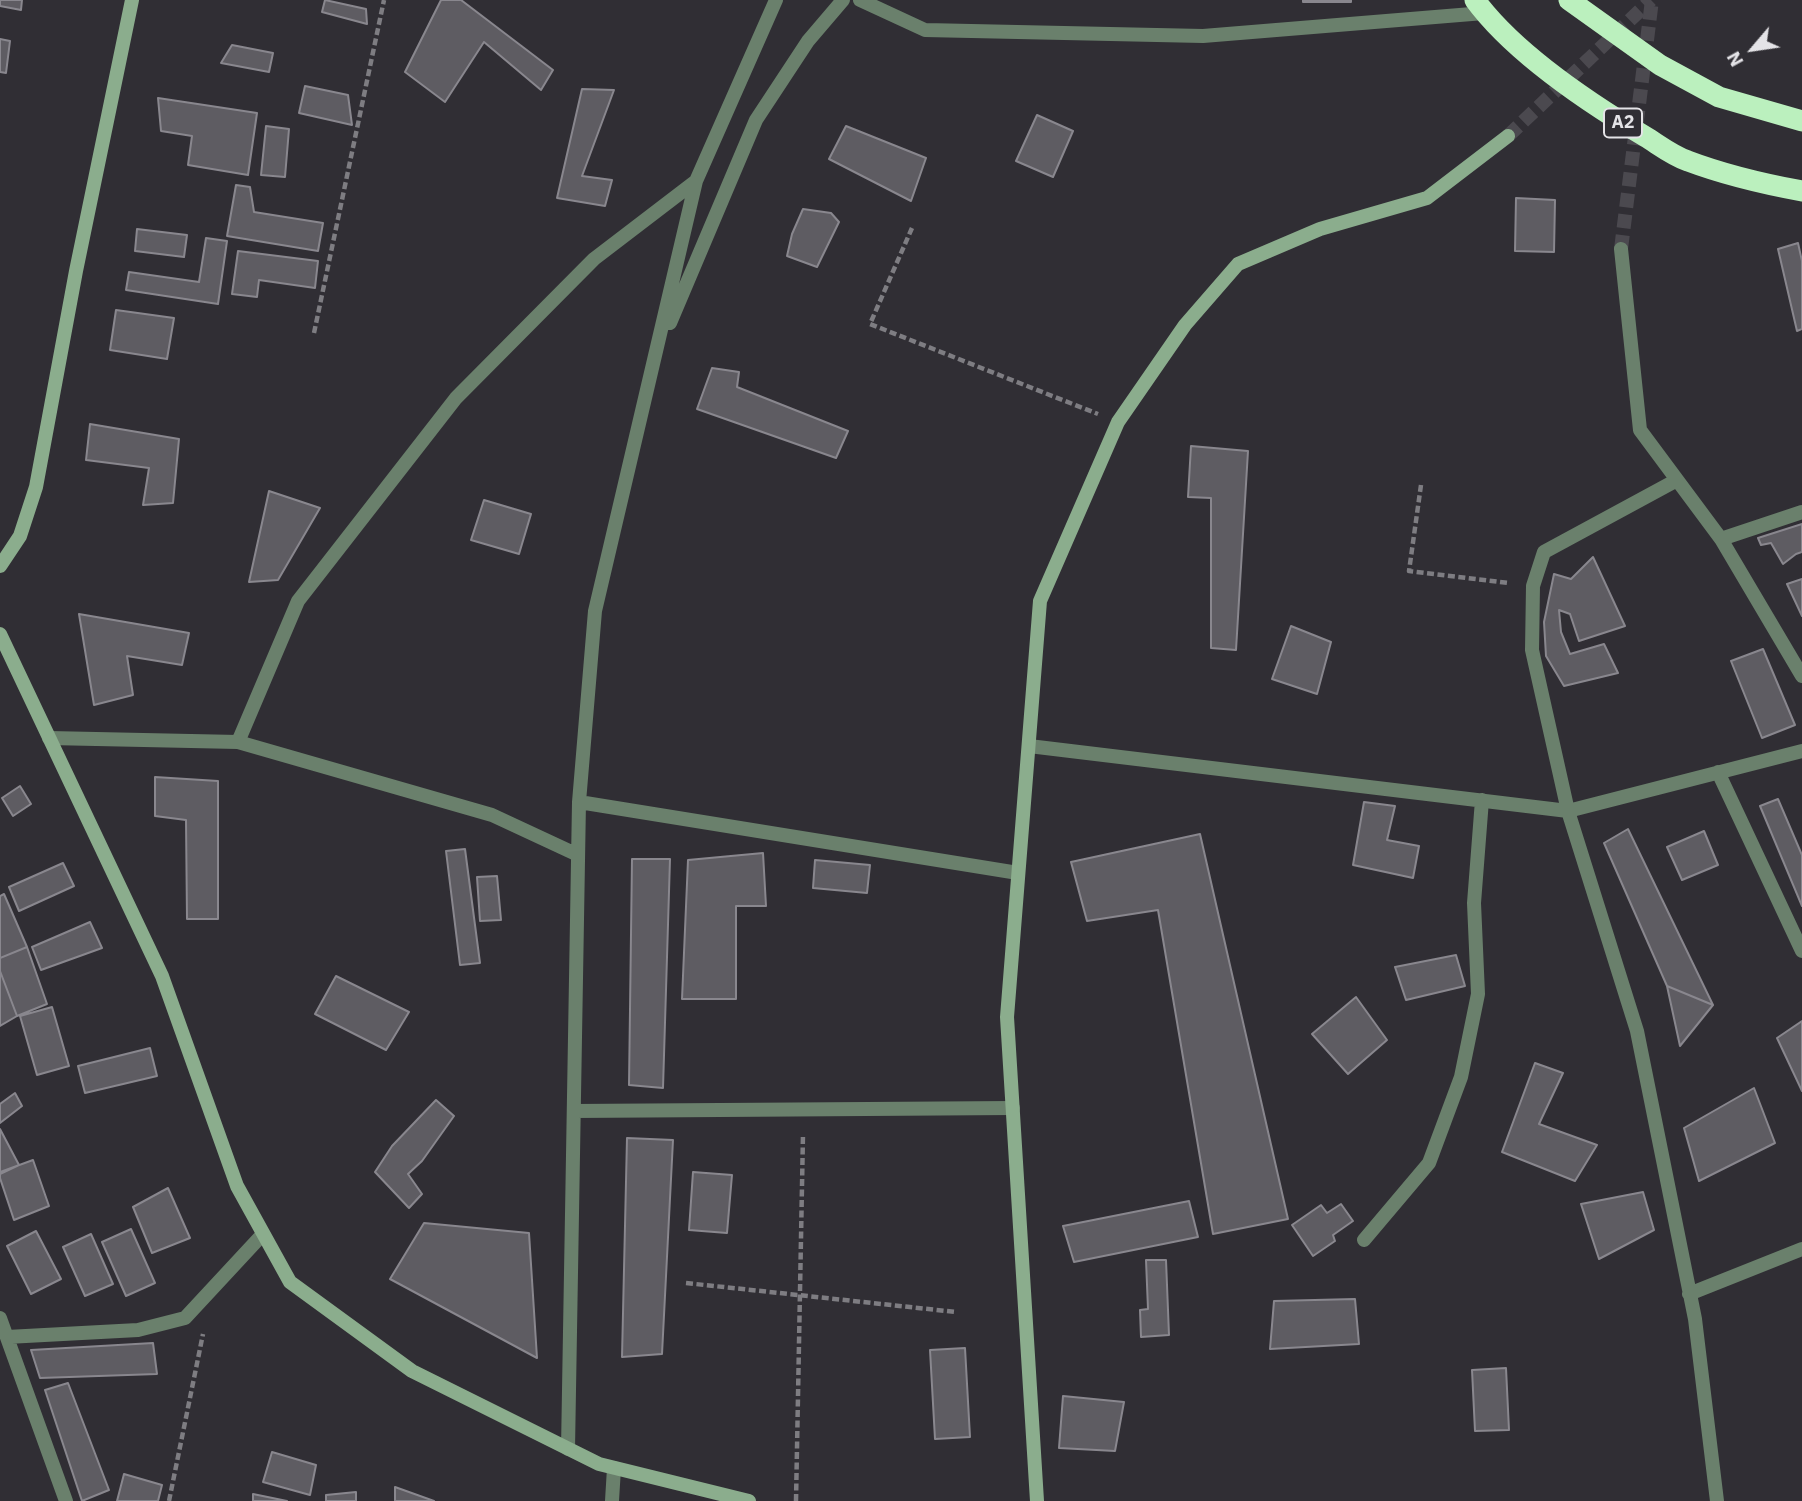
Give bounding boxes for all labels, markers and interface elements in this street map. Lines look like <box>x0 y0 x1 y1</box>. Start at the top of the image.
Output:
north arrow <box>1718 14 1788 84</box>
text: N <box>1721 47 1748 71</box>
road number: A2 <box>1604 109 1642 138</box>

